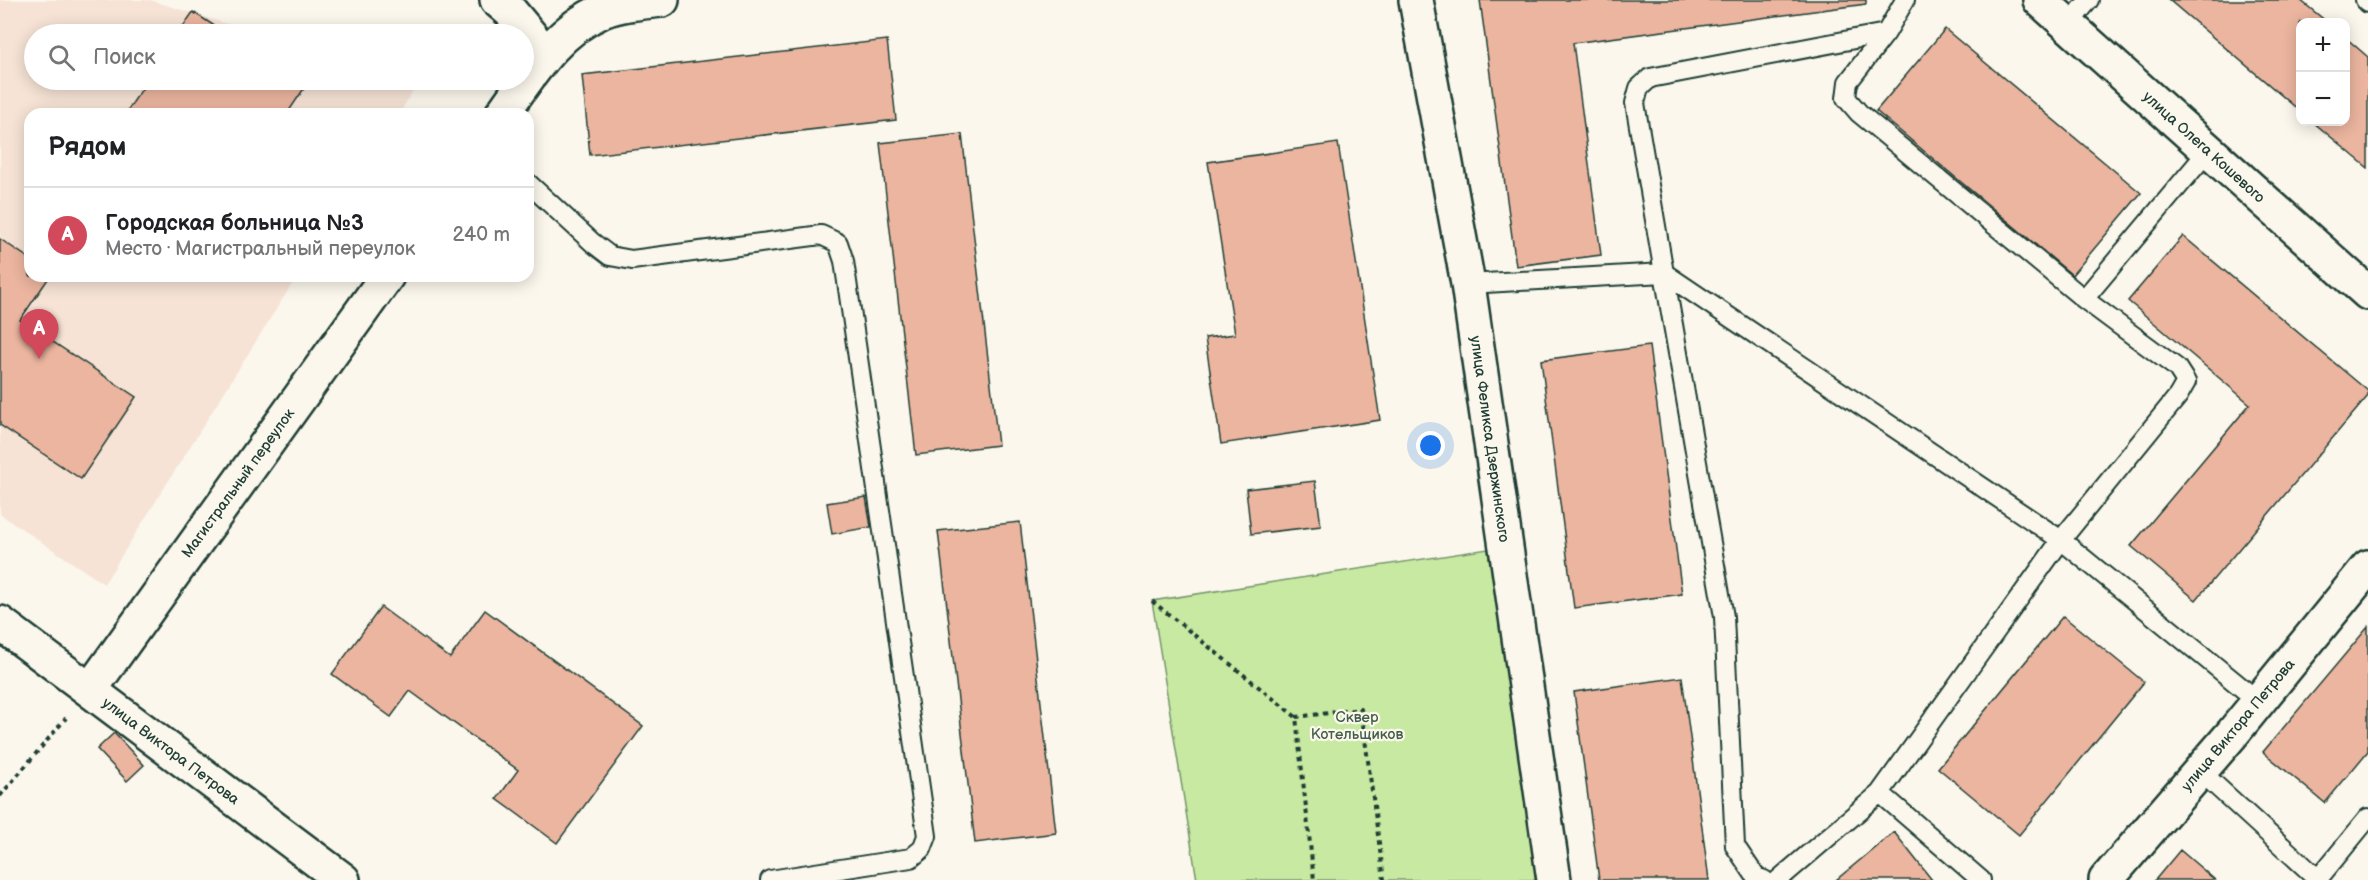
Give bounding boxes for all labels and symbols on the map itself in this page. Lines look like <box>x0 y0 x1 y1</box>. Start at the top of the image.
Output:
street label: улица Олега Кошевого <box>2139 87 2269 207</box>
pin: A <box>20 310 58 359</box>
street label: улица Феликса Дзержинского <box>1466 335 1513 544</box>
street label: Магистральный переулок <box>178 405 299 562</box>
your location <box>1416 431 1445 460</box>
street label: улица Виктора Петрова <box>2177 655 2299 795</box>
street label: улица Виктора Петрова <box>98 694 243 809</box>
park label: Сквер Котельщиков <box>1311 708 1403 744</box>

